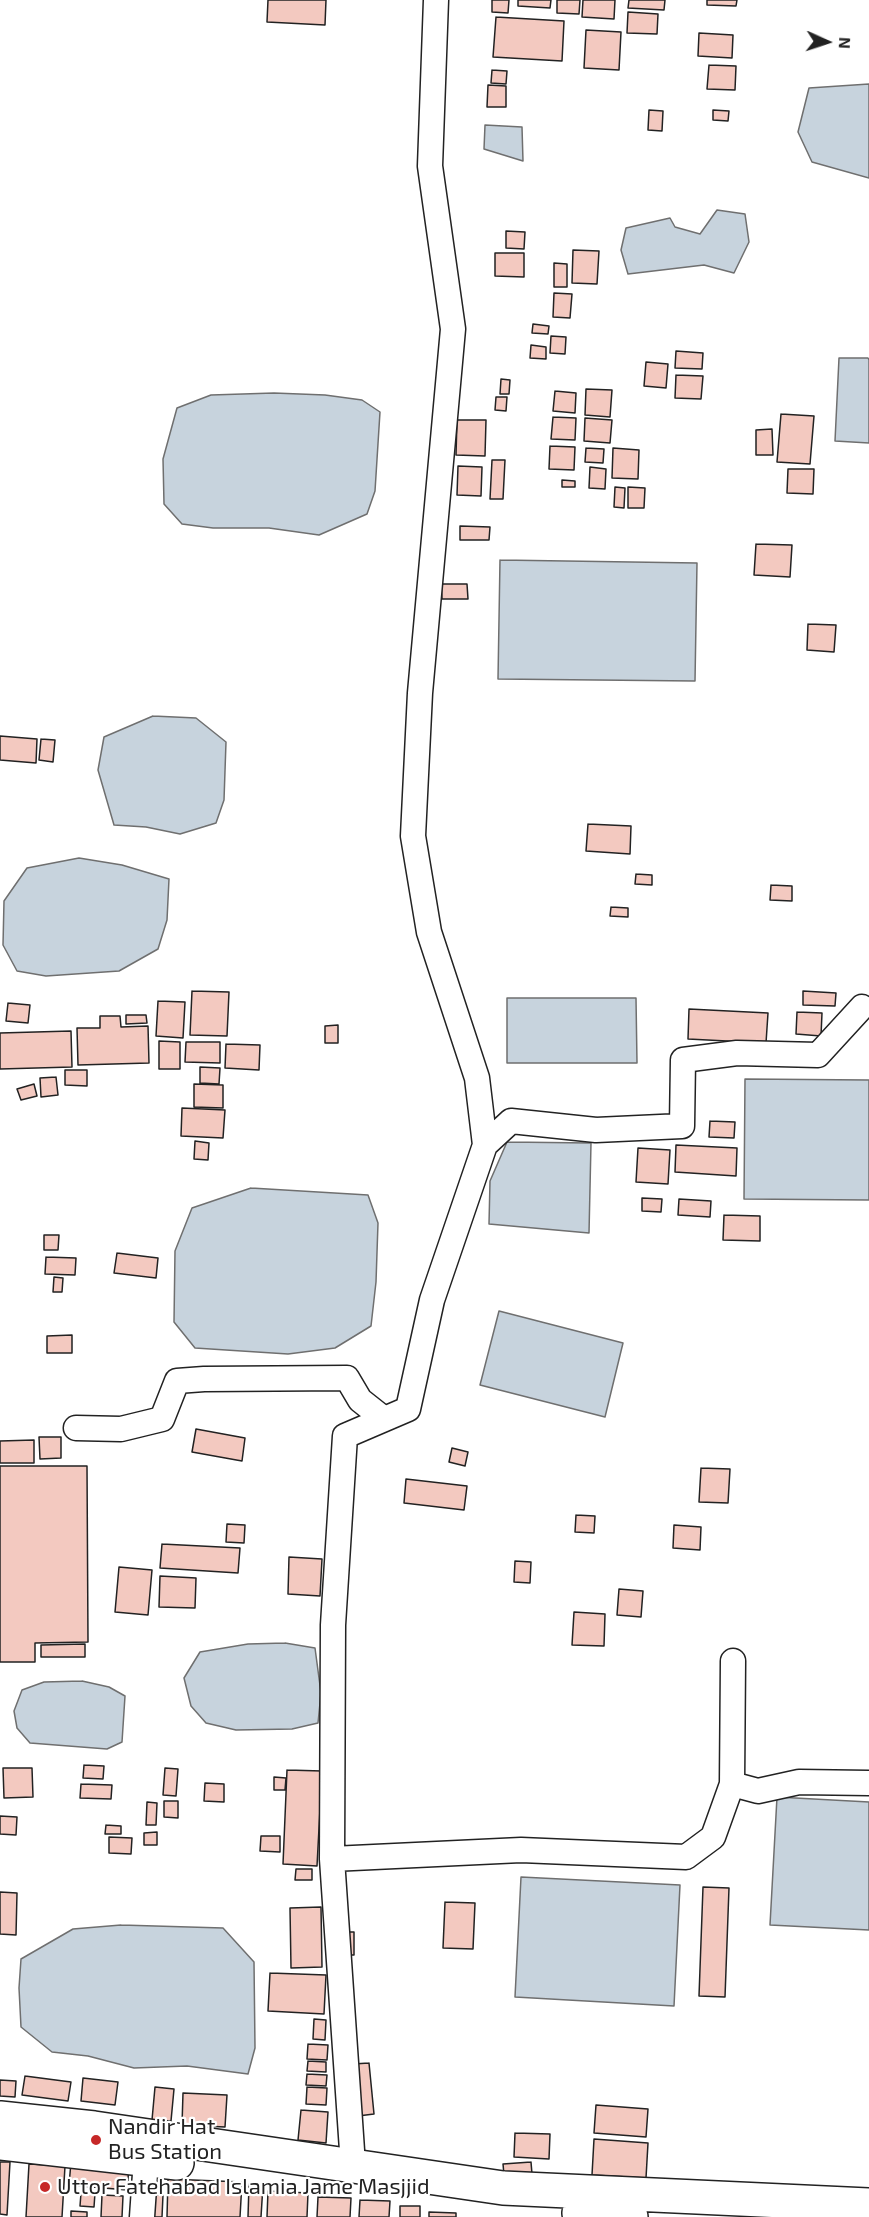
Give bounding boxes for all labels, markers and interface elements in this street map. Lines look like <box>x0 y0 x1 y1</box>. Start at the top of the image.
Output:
north arrow <box>797 12 857 72</box>
text: N <box>836 37 855 49</box>
place label: Nandir Hat Bus Station <box>108 2114 222 2166</box>
marker: Nandir Hat Bus Station <box>89 2133 103 2147</box>
place label: Uttor Fatehabad Islamia Jame Masjjid <box>57 2174 430 2200</box>
marker: Uttor Fatehabad Islamia Jame Masjjid <box>38 2180 52 2194</box>

